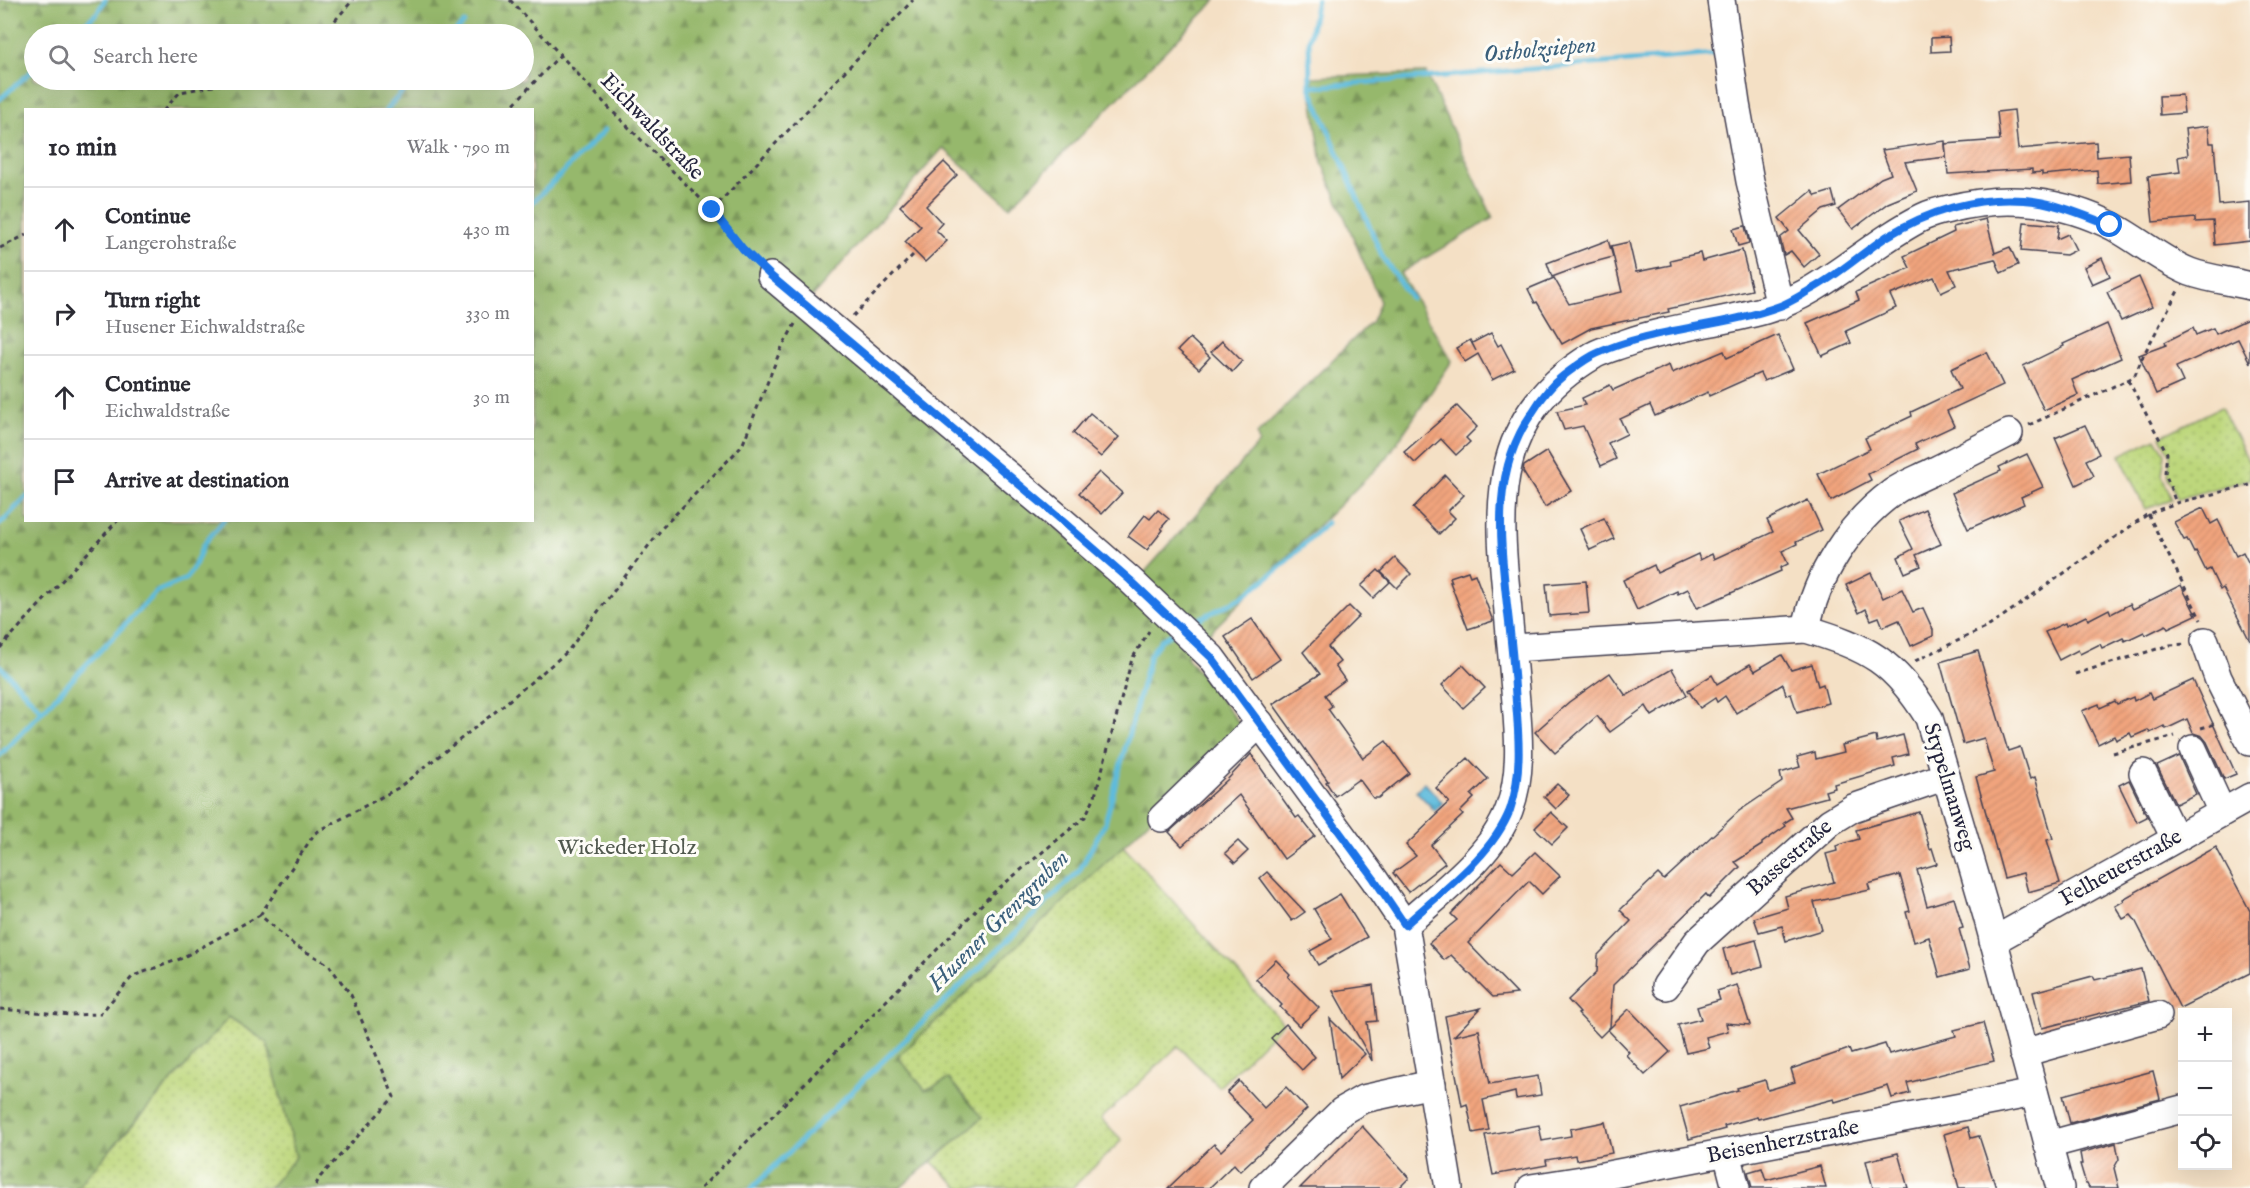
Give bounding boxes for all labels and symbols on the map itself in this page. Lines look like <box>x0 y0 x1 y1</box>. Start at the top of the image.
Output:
water label: Ostholzsiepen <box>1482 30 1598 70</box>
street label: Eichwaldstraße <box>594 68 710 186</box>
route end <box>698 196 724 222</box>
route start <box>2096 211 2122 237</box>
street label: Stypelmanweg <box>1916 720 1982 855</box>
street label: Bassestraße <box>1742 813 1838 903</box>
street label: Felheuerstraße <box>2055 823 2187 913</box>
park label: Wickeder Holz <box>557 834 697 862</box>
water label: Husener Grenzgraben <box>921 844 1076 999</box>
street label: Beisenherzstraße <box>1705 1114 1861 1170</box>

